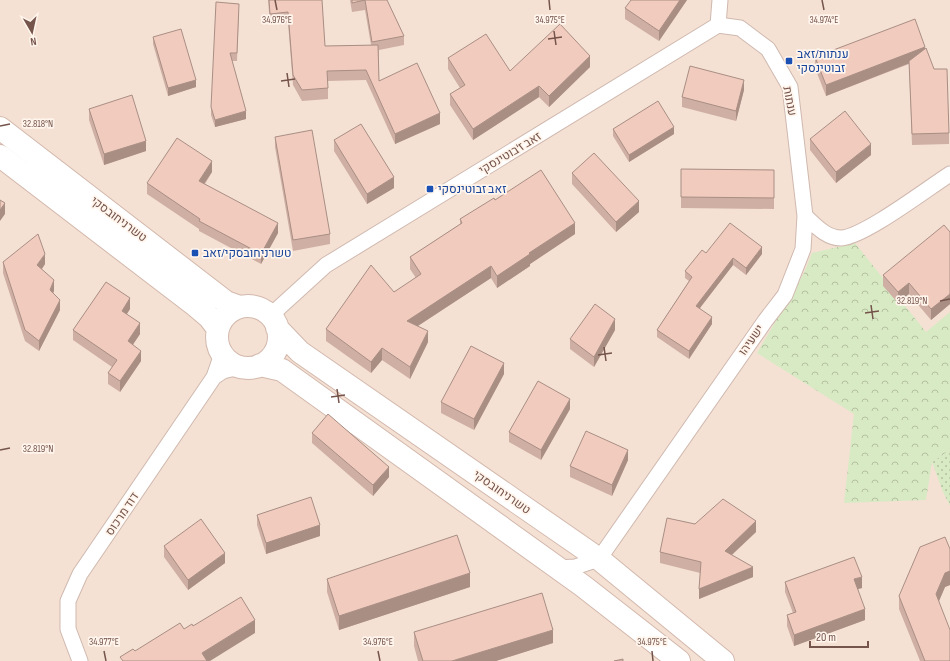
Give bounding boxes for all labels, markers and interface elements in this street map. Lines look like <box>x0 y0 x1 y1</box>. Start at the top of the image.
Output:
north arrow <box>12 12 52 52</box>
text: 34.976°E <box>262 14 292 26</box>
text: 34.975°E <box>535 14 565 26</box>
text: 34.974°E <box>810 14 838 26</box>
text: N <box>29 35 37 48</box>
place label: ענתות/זאב זבוטינסקי <box>797 47 849 76</box>
marker: ענתות/זאב זבוטינסקי <box>784 56 794 66</box>
street label: ענתות <box>779 85 800 117</box>
text: 32.818°N <box>23 118 53 130</box>
street label: זאב ז'בוטינסקי <box>476 129 544 178</box>
place label: זאב זבוטינסקי <box>438 182 506 197</box>
marker: זאב זבוטינסקי <box>425 184 435 194</box>
street label: טשרניחובסקי <box>88 193 150 245</box>
place label: טשרניחובסקי/זאב <box>203 246 291 261</box>
marker: טשרניחובסקי/זאב <box>190 248 200 258</box>
text: 32.819°N <box>897 295 927 307</box>
street label: ישעיהו <box>735 322 767 359</box>
text: 32.819°N <box>23 443 53 455</box>
street label: טשרניחובסקי <box>470 467 533 518</box>
street label: דוד מרכוס <box>102 490 142 539</box>
scale bar <box>810 623 868 649</box>
text: 20 m <box>816 630 836 645</box>
text: 34.977°E <box>89 636 119 648</box>
text: 34.976°E <box>363 636 393 648</box>
text: 34.975°E <box>637 636 667 648</box>

